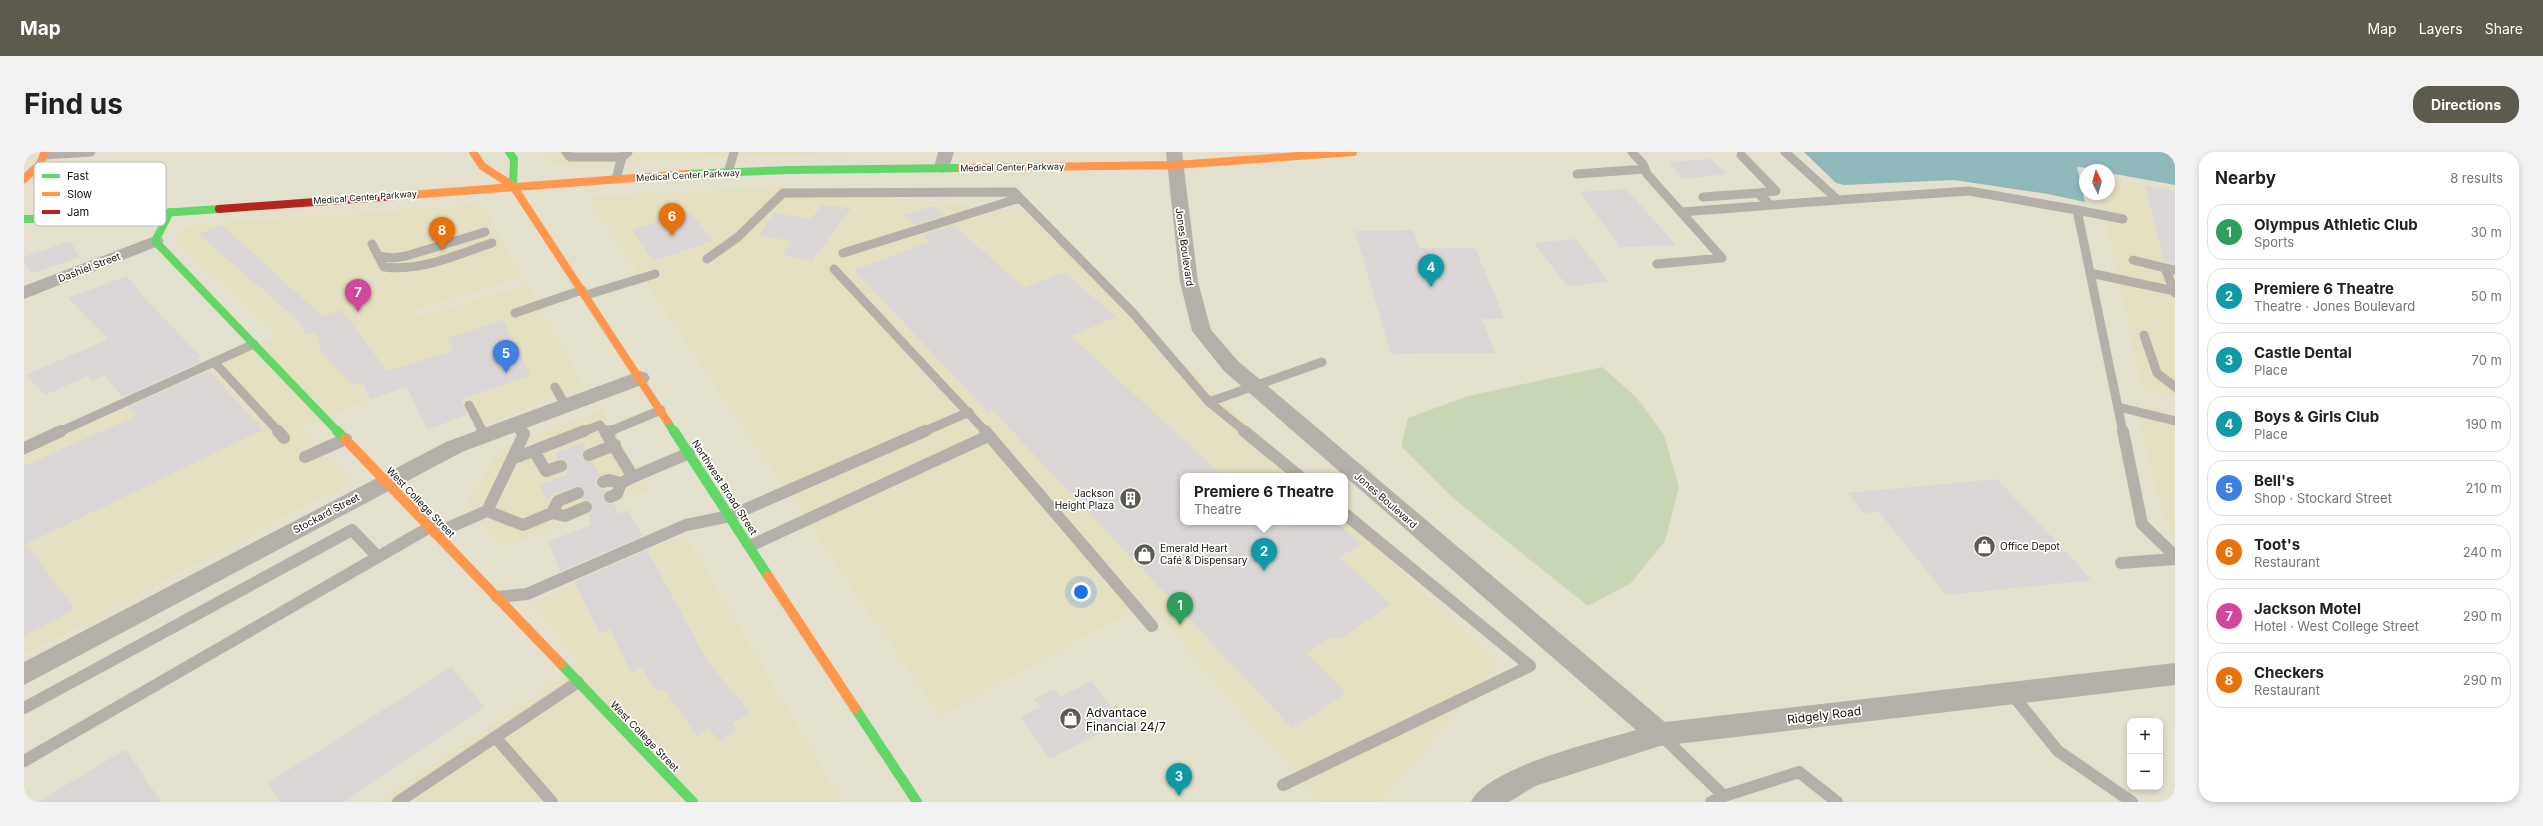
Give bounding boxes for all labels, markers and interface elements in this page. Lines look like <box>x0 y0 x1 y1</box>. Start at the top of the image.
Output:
text: Map <box>20 17 61 40</box>
text: Map <box>2368 20 2397 37</box>
text: Layers <box>2419 20 2463 37</box>
text: Share <box>2485 20 2523 37</box>
button: Directions <box>2413 86 2519 123</box>
text: Find us <box>24 87 123 121</box>
street label: Medical Center Parkway <box>960 161 1064 173</box>
legend <box>34 162 166 226</box>
north arrow <box>2079 164 2115 200</box>
street label: Medical Center Parkway <box>636 167 740 183</box>
text: Nearby <box>2215 168 2276 188</box>
text: Fast <box>67 169 89 183</box>
text: 8 results <box>2450 170 2503 186</box>
text: Slow <box>67 187 92 201</box>
street label: Medical Center Parkway <box>313 188 417 206</box>
pin: 6 <box>659 203 685 236</box>
text: Jam <box>67 205 89 219</box>
street label: Jones Boulevard <box>1174 207 1196 287</box>
text: Olympus Athletic Club <box>2254 215 2418 234</box>
pin: 8 <box>429 217 455 250</box>
text: 1 <box>2226 224 2232 240</box>
text: 30 m <box>2471 224 2502 240</box>
text: Sports <box>2254 234 2294 250</box>
street label: Dashiel Street <box>56 249 123 284</box>
pin: 4 <box>1418 254 1444 287</box>
pin: 7 <box>345 279 371 312</box>
text: Premiere 6 Theatre <box>2254 279 2394 298</box>
text: 2 <box>2225 288 2233 304</box>
text: 50 m <box>2471 288 2502 304</box>
text: Theatre · Jones Boulevard <box>2254 298 2415 314</box>
pin: 5 <box>493 340 519 373</box>
text: Castle Dental <box>2254 343 2352 362</box>
text: 3 <box>2225 352 2233 368</box>
text: 70 m <box>2472 352 2502 368</box>
text: Place <box>2254 362 2288 378</box>
text: Boys & Girls Club <box>2254 407 2379 426</box>
text: 4 <box>2225 416 2233 432</box>
text: 190 m <box>2465 416 2502 432</box>
text: Place <box>2254 426 2288 442</box>
street label: Northwest Broad Street <box>690 437 761 537</box>
street label: West College Street <box>384 464 458 540</box>
street label: Jones Boulevard <box>1352 470 1420 530</box>
text: Bell's <box>2254 471 2294 490</box>
popup <box>1180 473 1348 525</box>
text: 5 <box>2225 480 2233 496</box>
text: 210 m <box>2466 480 2502 496</box>
text: Premiere 6 Theatre <box>1194 482 1334 501</box>
building icon: Jackson Height Plaza <box>1117 486 1143 512</box>
place label: Jackson Height Plaza <box>1055 487 1114 511</box>
street label: Stockard Street <box>291 490 362 535</box>
text: Shop · Stockard Street <box>2254 490 2392 506</box>
text: Theatre <box>1194 501 1242 517</box>
shop icon: Office Depot <box>1971 533 1997 559</box>
text: Toot's <box>2254 535 2300 554</box>
pin: 2 <box>1251 538 1277 571</box>
place label: Office Depot <box>2000 540 2061 552</box>
shop icon: Emerald Heart Café & Dispensary <box>1131 541 1157 567</box>
place label: Emerald Heart Café & Dispensary <box>1160 542 1248 566</box>
text: 6 <box>2225 544 2233 560</box>
text: 240 m <box>2463 544 2502 560</box>
text: Restaurant <box>2254 554 2320 570</box>
your location <box>1071 582 1091 602</box>
pin: 1 <box>1167 592 1193 625</box>
text: Jackson Motel <box>2254 599 2361 618</box>
text: 7 <box>2225 608 2233 624</box>
text: 290 m <box>2463 608 2502 624</box>
text: Hotel · West College Street <box>2254 618 2419 634</box>
text: Checkers <box>2254 663 2324 682</box>
text: 8 <box>2225 672 2233 688</box>
text: 290 m <box>2463 672 2502 688</box>
text: Restaurant <box>2254 682 2320 698</box>
street label: West College Street <box>608 698 682 774</box>
street label: Ridgely Road <box>1786 703 1862 727</box>
place label: Advantace Financial 24/7 <box>1086 705 1166 734</box>
shop icon: Advantace Financial 24/7 <box>1058 706 1084 732</box>
map controls <box>2127 718 2163 790</box>
button: + <box>2127 718 2163 754</box>
button: − <box>2127 754 2163 790</box>
pin: 3 <box>1166 763 1192 796</box>

